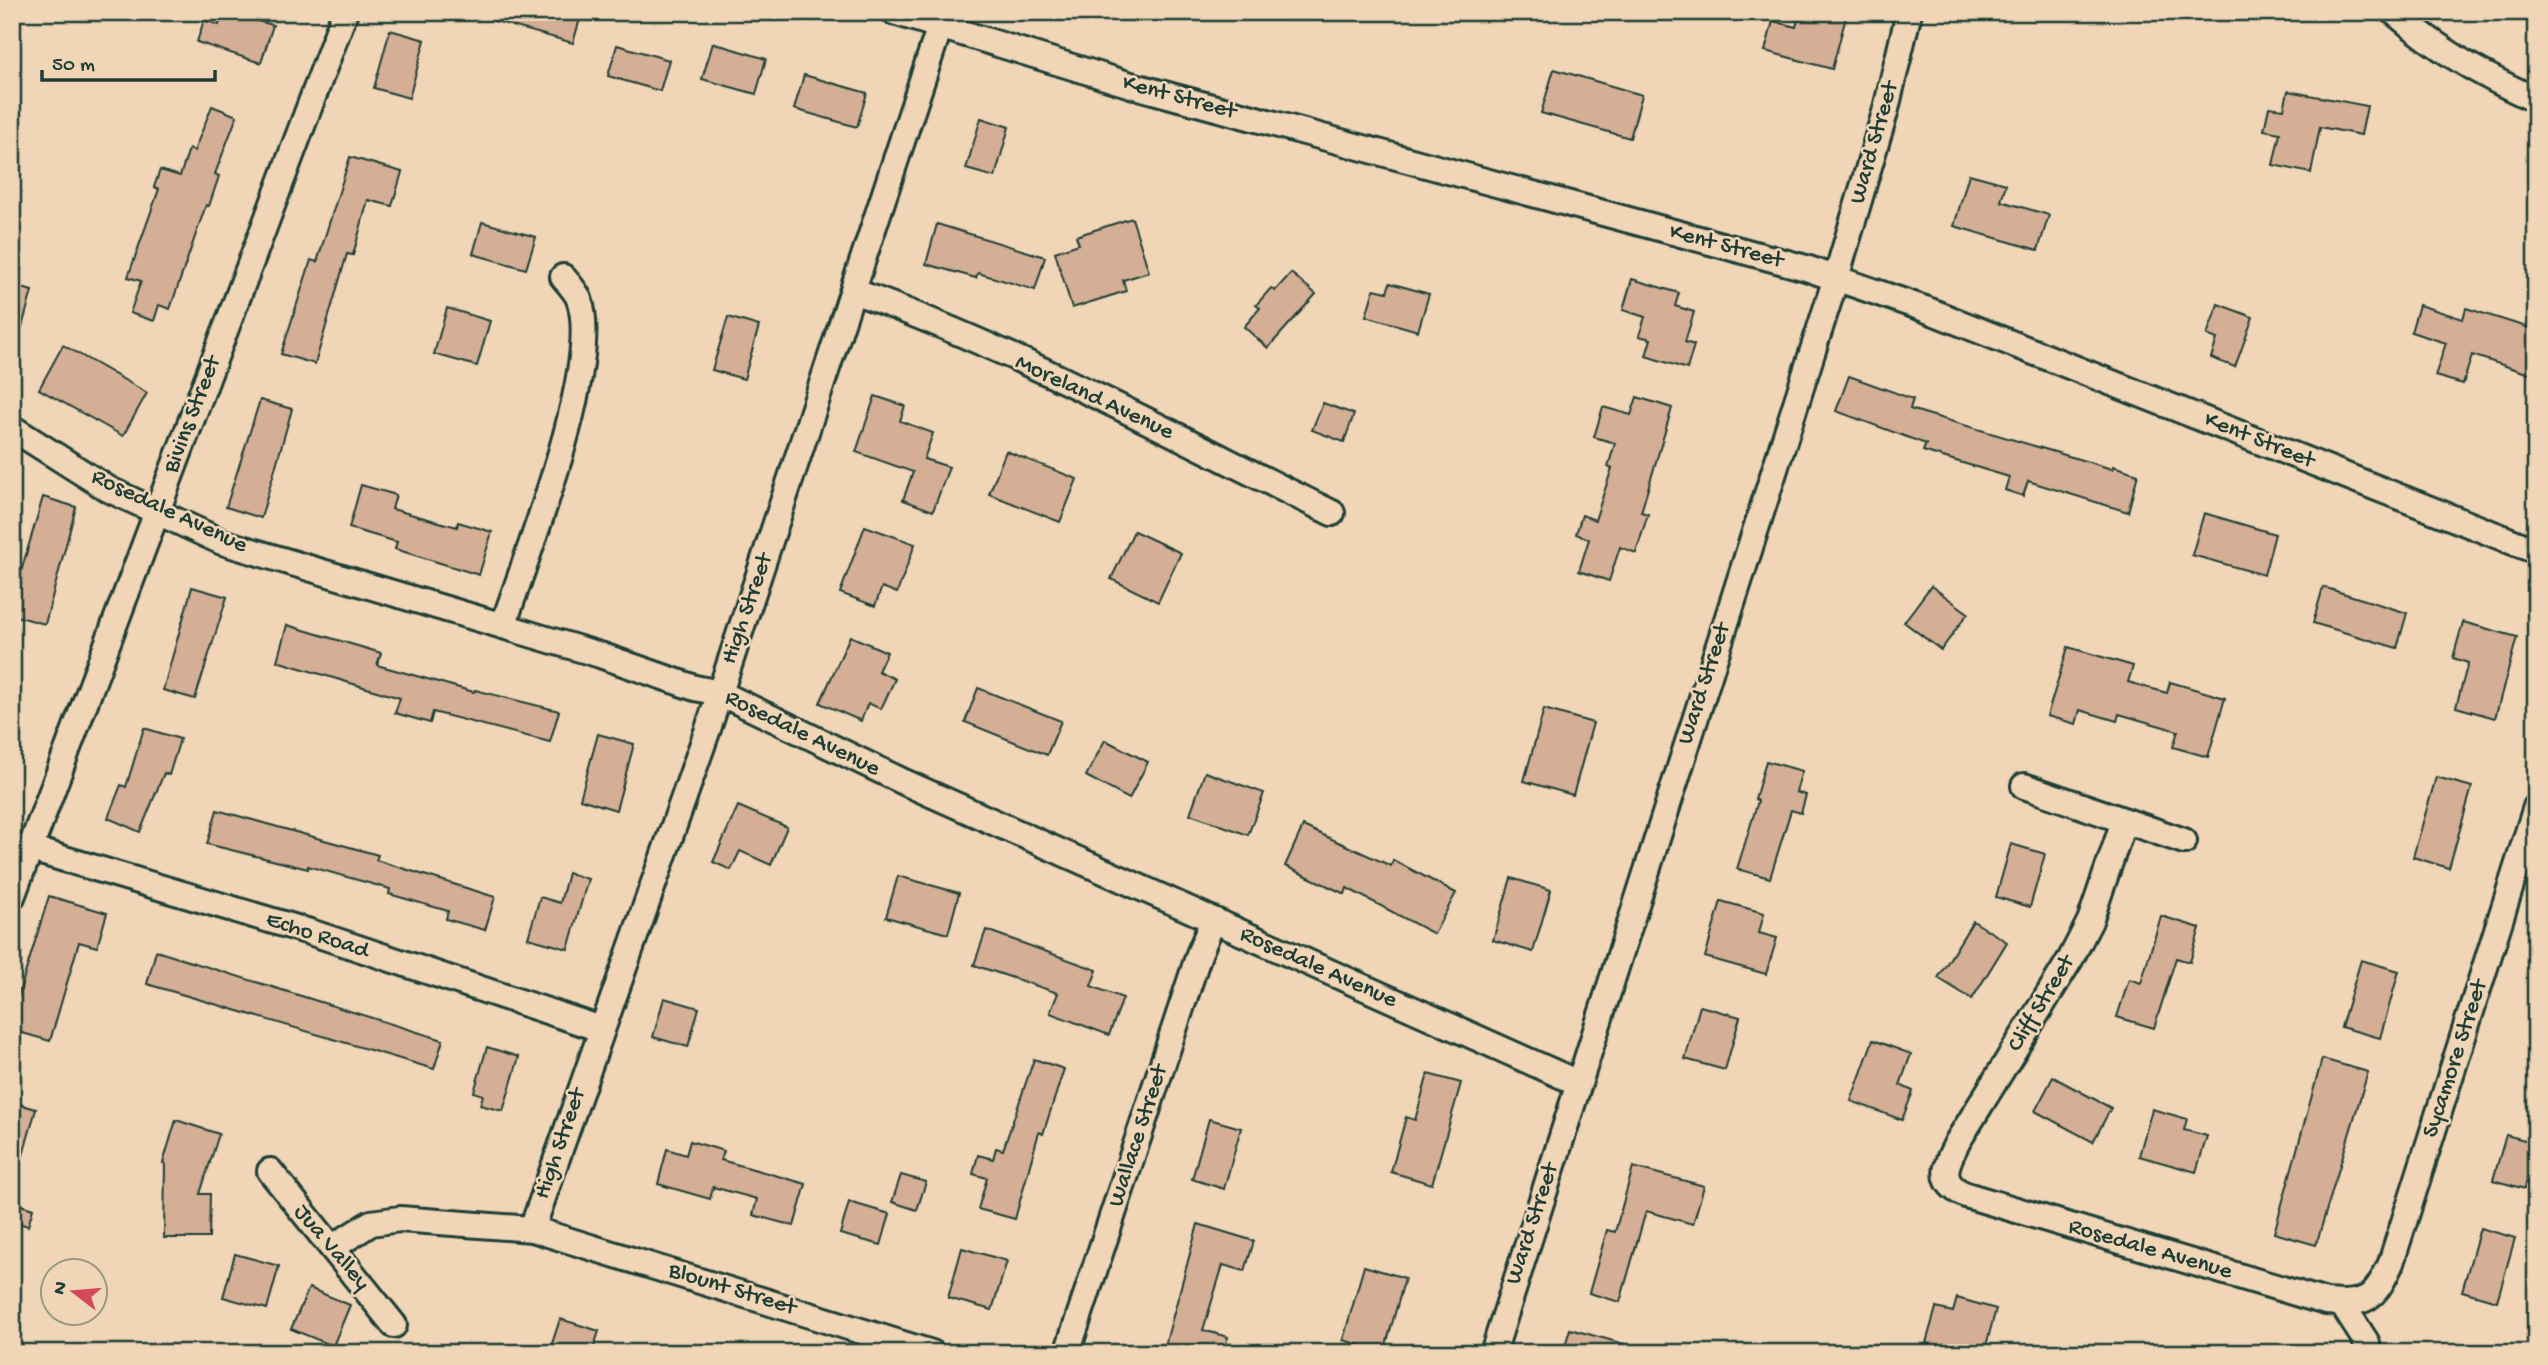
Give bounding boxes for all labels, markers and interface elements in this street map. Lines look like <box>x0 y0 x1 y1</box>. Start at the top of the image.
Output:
scale bar <box>42 38 215 82</box>
text: 50 m <box>52 54 95 79</box>
street label: Kent Street <box>1119 69 1241 128</box>
street label: Ward Street <box>1844 76 1907 208</box>
street label: Kent Street <box>1666 218 1788 277</box>
street label: Moreland Avenue <box>1010 349 1179 448</box>
street label: Bivins Street <box>157 350 229 479</box>
street label: Kent Street <box>2200 406 2320 477</box>
street label: Rosedale Avenue <box>86 463 252 561</box>
street label: High Street <box>716 548 781 668</box>
street label: Ward Street <box>1672 618 1739 748</box>
street label: Rosedale Avenue <box>720 684 885 784</box>
street label: Echo Road <box>262 906 374 967</box>
street label: Rosedale Avenue <box>1235 920 1402 1016</box>
street label: Cliff Street <box>2002 948 2083 1058</box>
street label: Sycamore Street <box>2417 974 2496 1142</box>
street label: Wallace Street <box>1102 1059 1176 1211</box>
street label: High Street <box>529 1083 594 1203</box>
street label: Ward Street <box>1500 1158 1567 1288</box>
street label: Jua Valley <box>286 1199 376 1297</box>
street label: Rosedale Avenue <box>2065 1213 2236 1287</box>
north arrow <box>38 1256 108 1326</box>
street label: Blount Street <box>664 1257 802 1324</box>
text: N <box>48 1279 74 1297</box>

